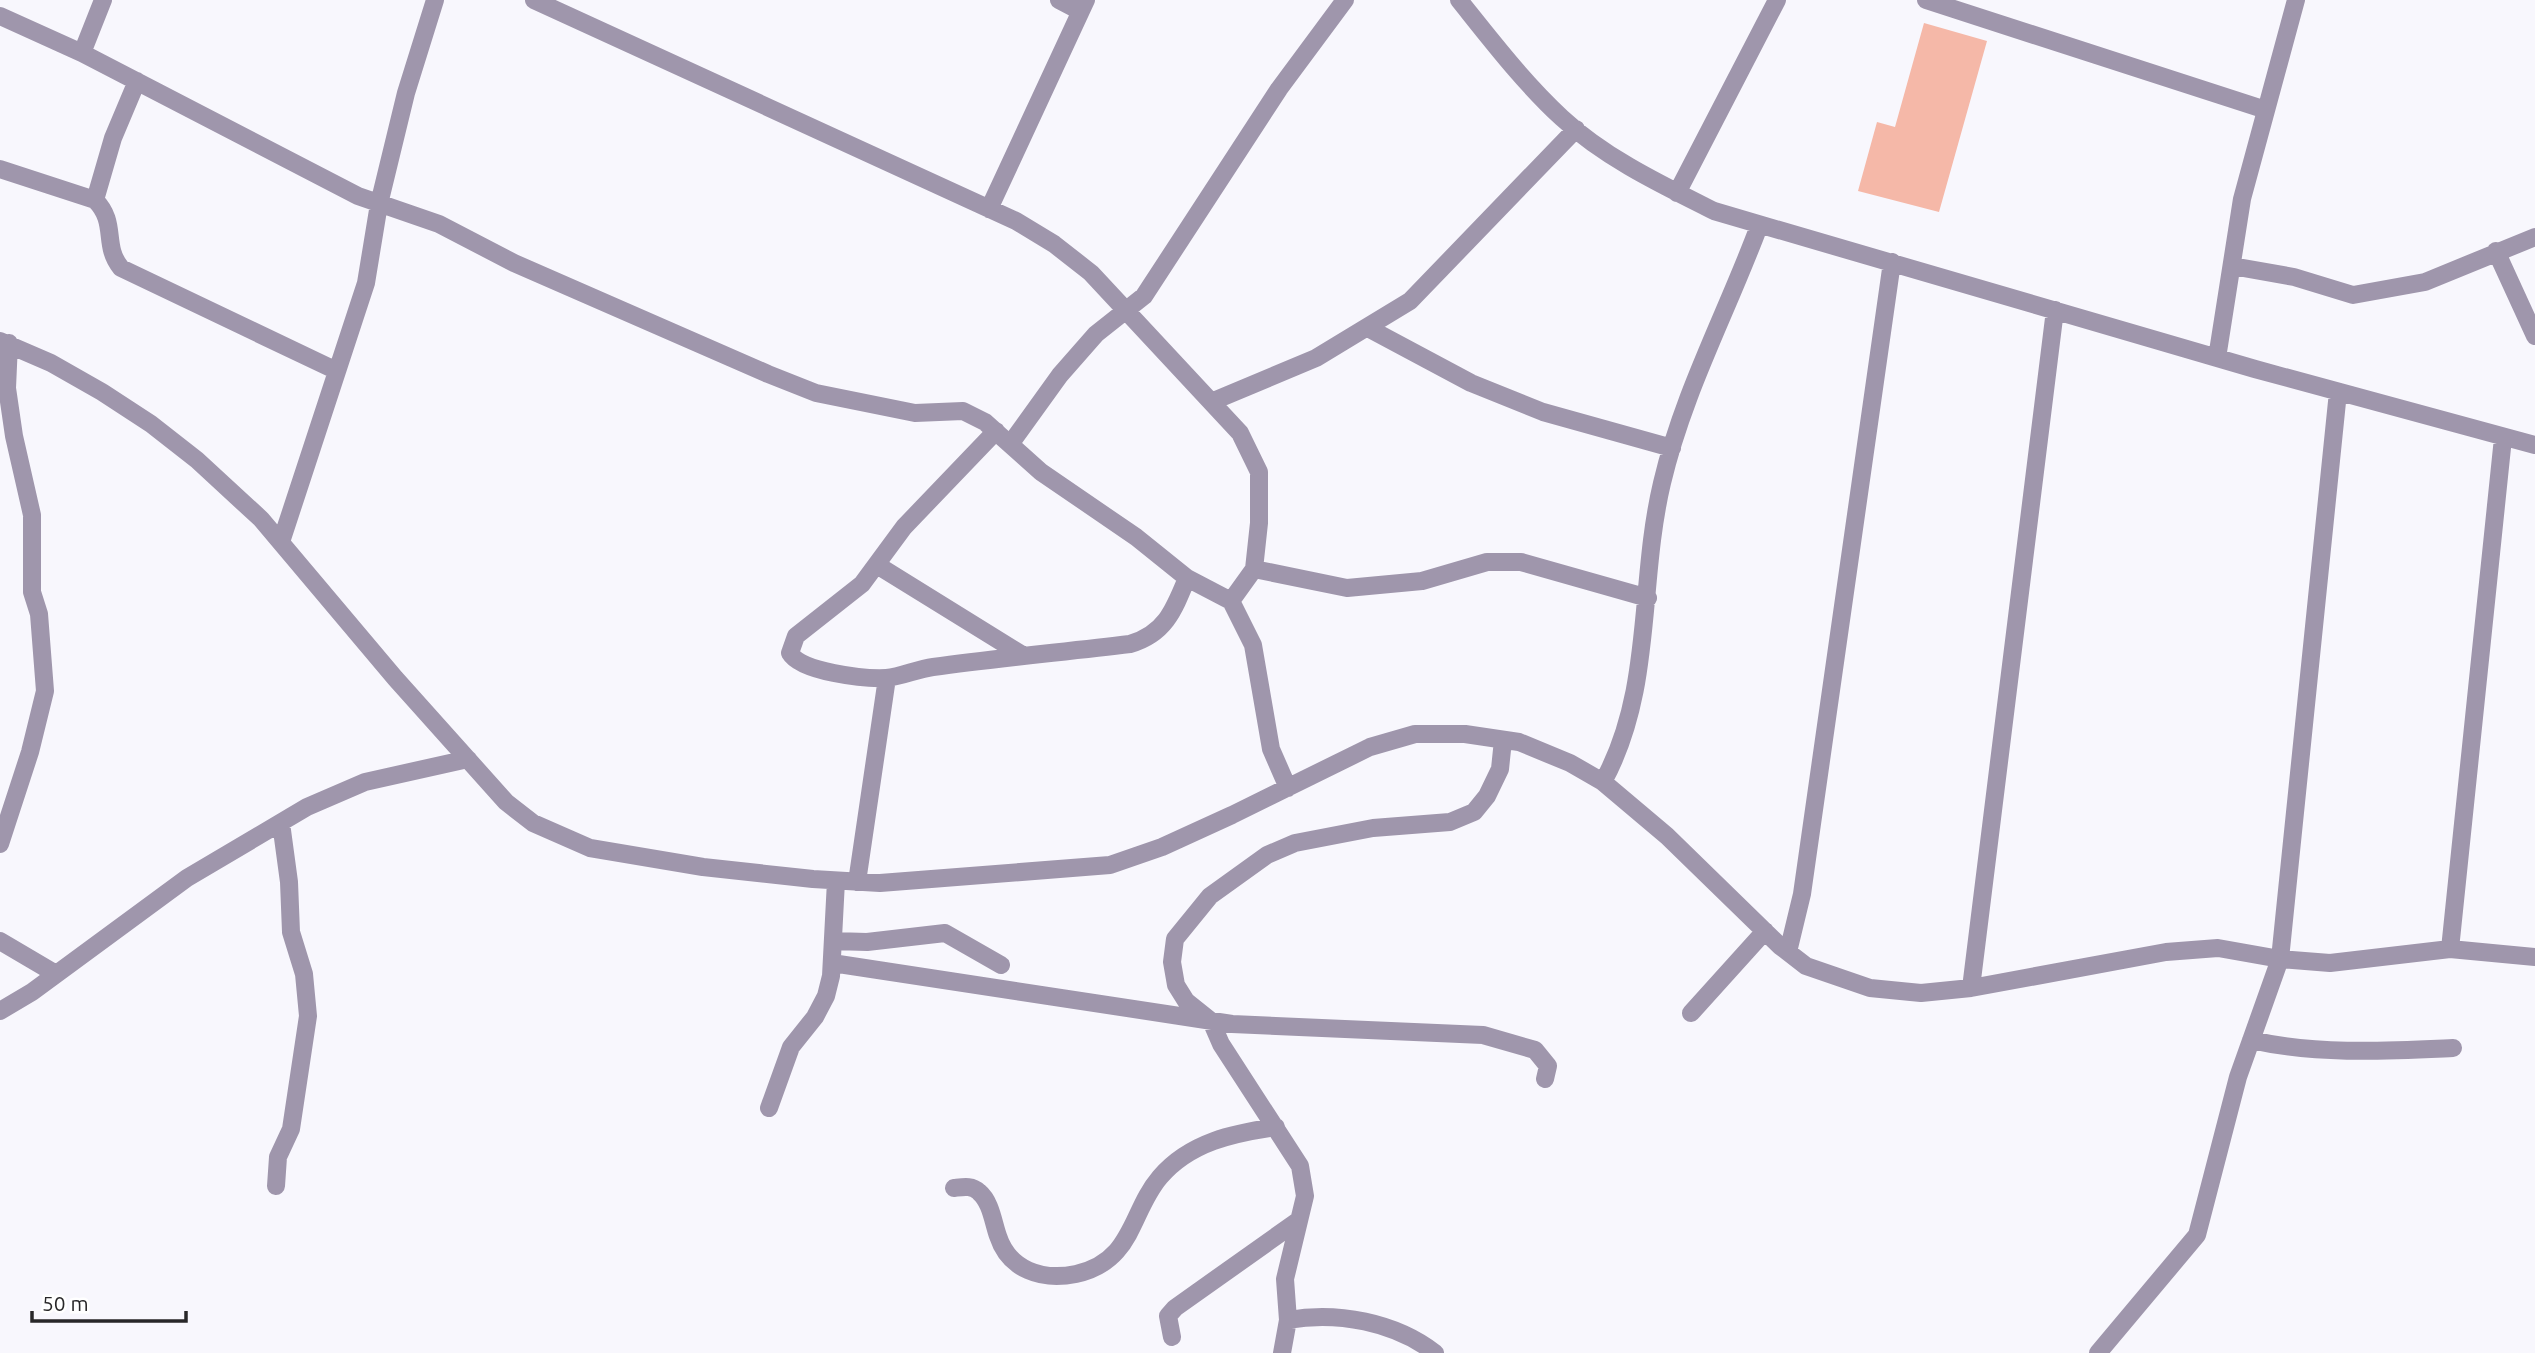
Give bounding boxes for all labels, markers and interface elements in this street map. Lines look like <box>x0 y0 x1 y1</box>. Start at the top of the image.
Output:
scale bar <box>32 1280 186 1324</box>
text: 50 m <box>42 1291 89 1315</box>

